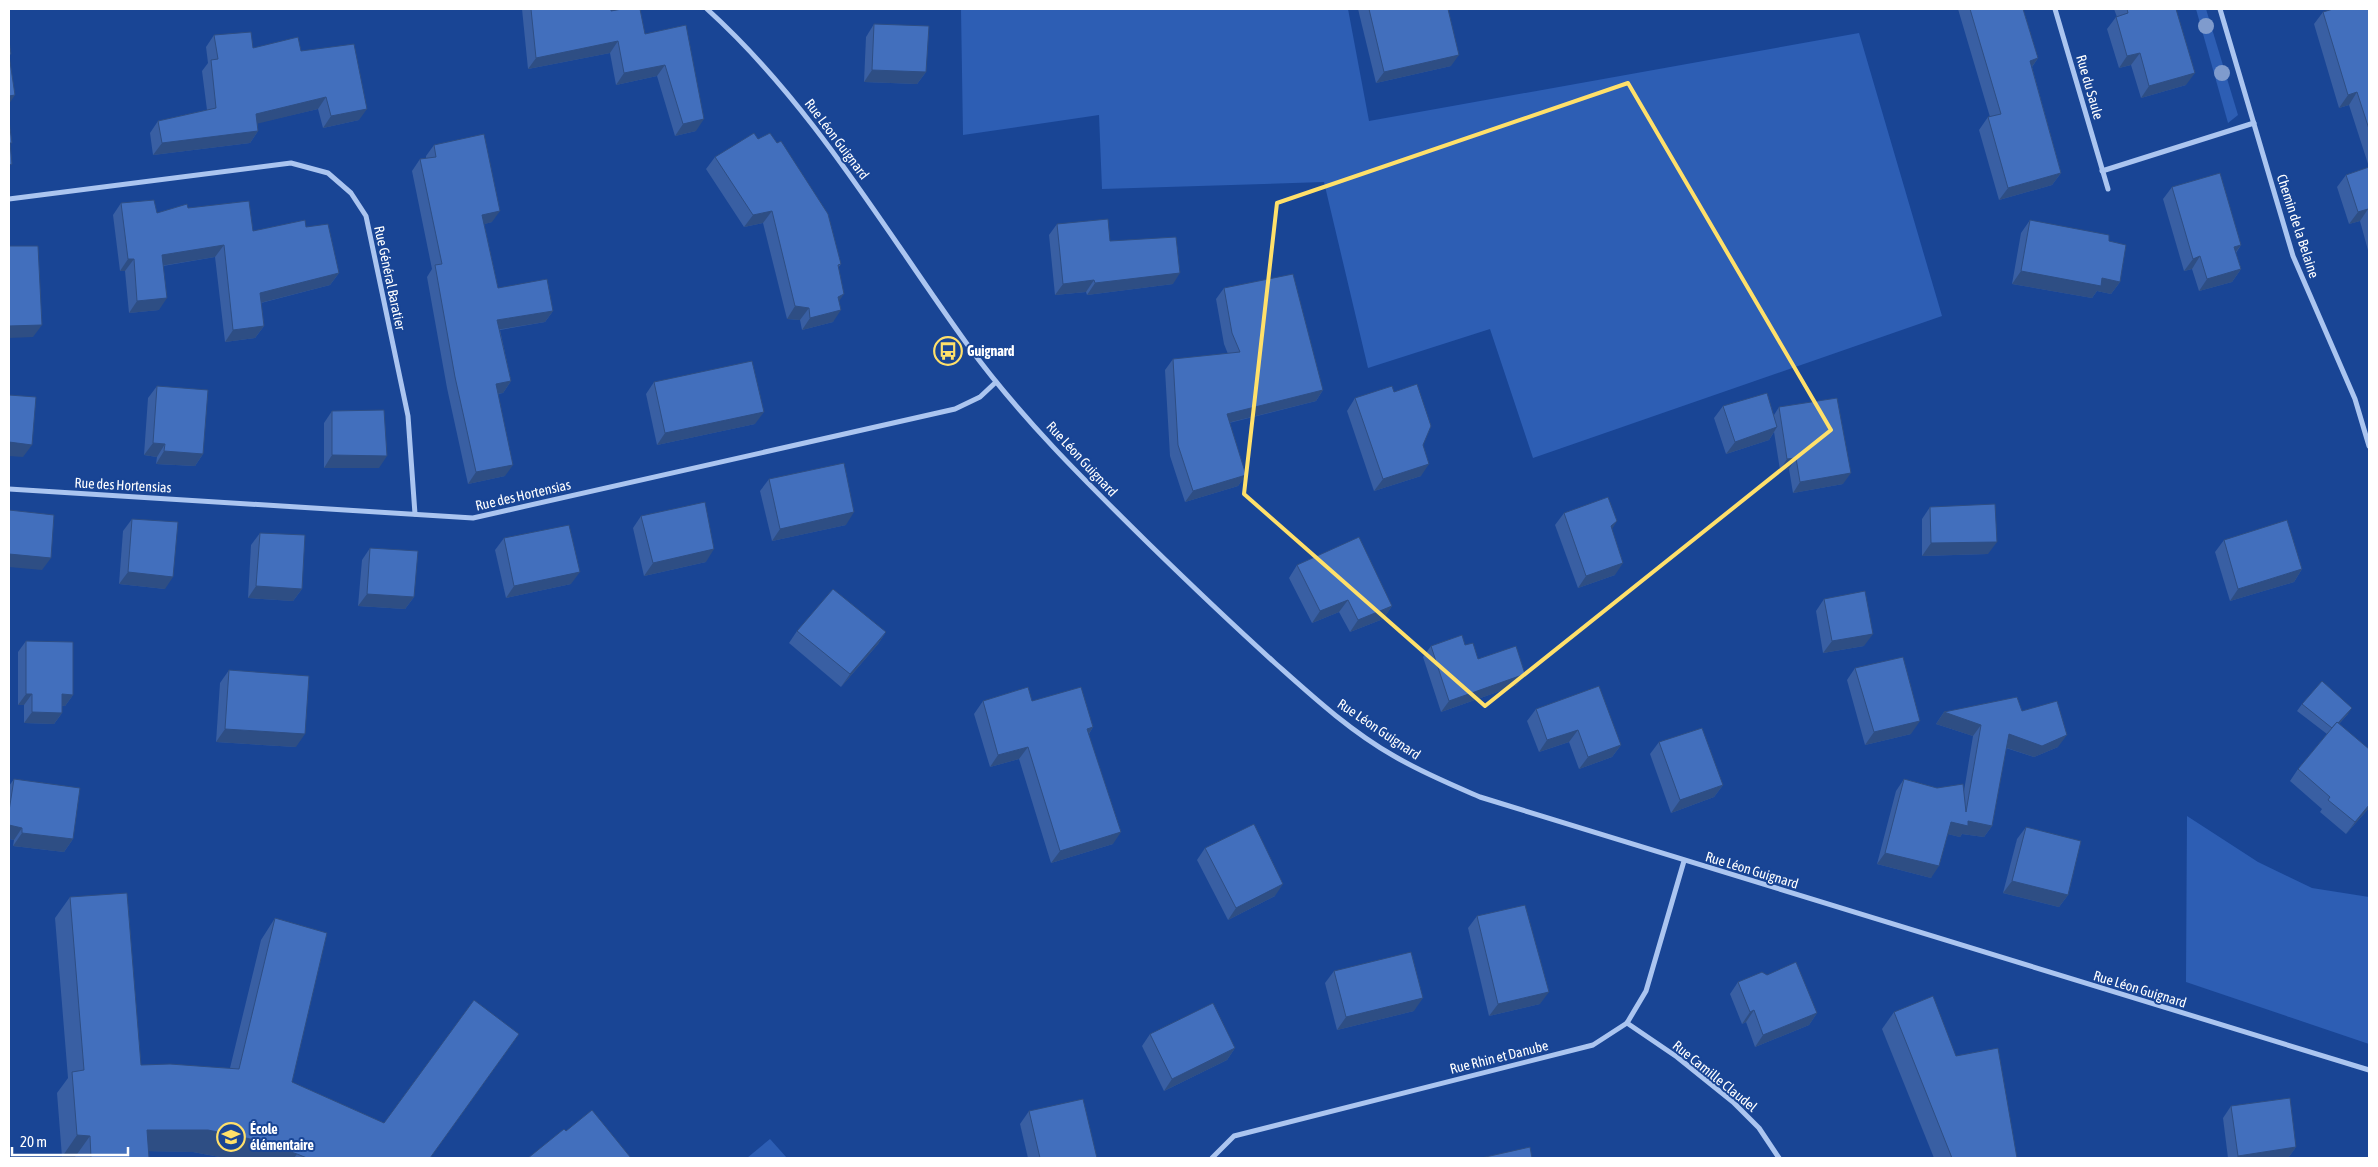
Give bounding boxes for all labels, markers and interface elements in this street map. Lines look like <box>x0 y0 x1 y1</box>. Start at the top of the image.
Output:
street label: Rue du Saule <box>2073 53 2107 121</box>
street label: Rue Léon Guignard <box>802 96 872 182</box>
street label: Chemin de la Belaine <box>2274 172 2322 280</box>
street label: Rue Général Baratier <box>371 224 409 332</box>
bus stop icon: Guignard <box>933 336 963 366</box>
place label: Guignard <box>967 343 1015 359</box>
street label: Rue Léon Guignard <box>1043 418 1121 500</box>
street label: Rue des Hortensias <box>74 474 172 496</box>
street label: Rue des Hortensias <box>474 476 572 514</box>
street label: Rue Léon Guignard <box>1335 695 1423 763</box>
street label: Rue Léon Guignard <box>1704 848 1800 892</box>
street label: Rue Léon Guignard <box>2092 967 2188 1011</box>
street label: Rue Rhin et Danube <box>1448 1037 1550 1077</box>
street label: Rue Camille Claudel <box>1670 1037 1761 1115</box>
place label: École élémentaire <box>250 1121 314 1153</box>
school or university icon: École élémentaire <box>216 1122 246 1152</box>
scale bar <box>12 1124 129 1156</box>
text: 20 m <box>20 1133 47 1150</box>

